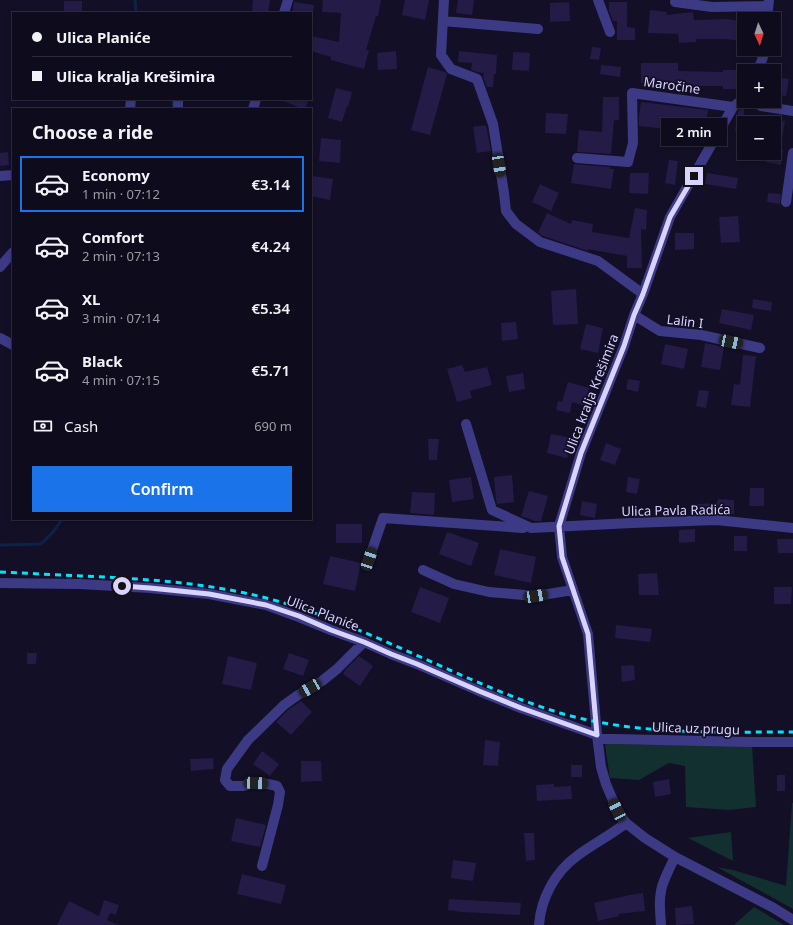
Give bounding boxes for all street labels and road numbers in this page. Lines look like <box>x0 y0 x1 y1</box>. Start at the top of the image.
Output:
street label: Maročine <box>643 72 701 98</box>
street label: Lalin I <box>666 310 704 332</box>
street label: Ulica kralja Krešimira <box>560 331 622 457</box>
street label: Ulica Pavla Radića <box>621 500 731 520</box>
street label: Ulica Planiće <box>284 591 362 635</box>
street label: Ulica uz prugu <box>652 717 740 739</box>

